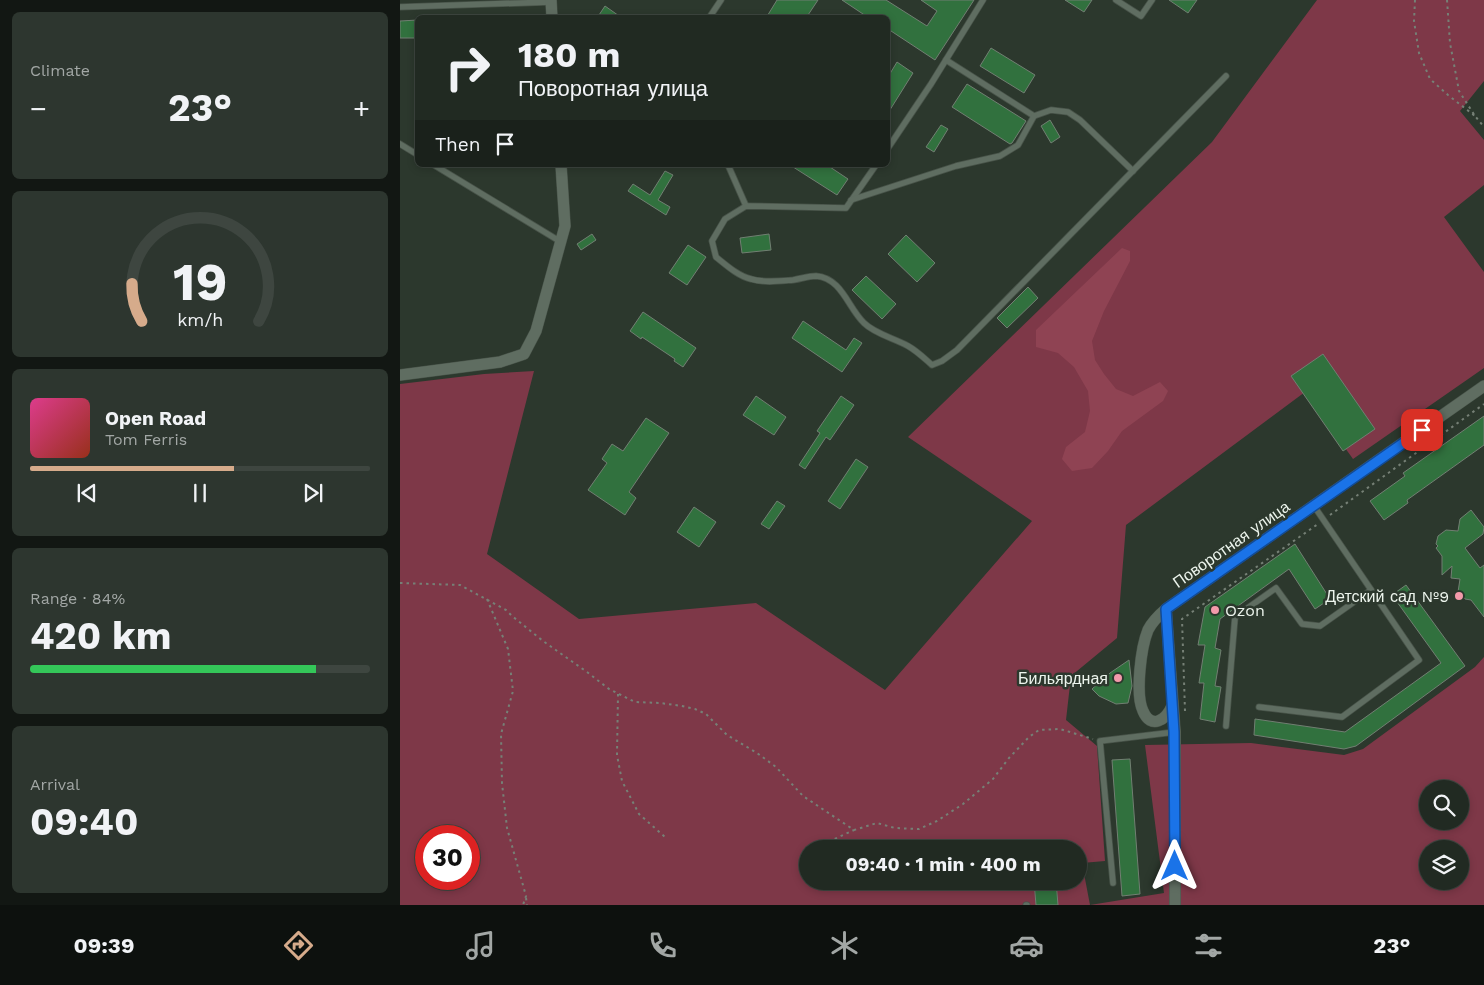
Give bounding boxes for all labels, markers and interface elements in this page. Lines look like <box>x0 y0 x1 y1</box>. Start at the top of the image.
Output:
text: 180 m <box>518 34 621 76</box>
icon: right <box>435 35 500 100</box>
text: Climate <box>30 61 90 80</box>
text: Поворотная улица <box>518 76 708 101</box>
text: 23° <box>168 86 232 130</box>
text: − <box>30 92 47 125</box>
text: + <box>353 92 370 125</box>
icon: arrive <box>491 130 519 158</box>
text: Then <box>435 133 481 156</box>
text: 19 <box>173 252 227 313</box>
text: km/h <box>177 309 223 330</box>
text: Open Road <box>105 407 206 430</box>
pin <box>1401 409 1443 451</box>
icon: arrive <box>1408 416 1436 444</box>
text: Tom Ferris <box>105 430 187 449</box>
icon: previous <box>73 479 101 507</box>
icon: pause <box>186 479 214 507</box>
icon: next <box>299 479 327 507</box>
street label: Поворотная улица <box>1169 497 1293 592</box>
place label: Детский сад №9 <box>1325 587 1449 606</box>
text: Range · 84% <box>30 589 125 608</box>
marker: Детский сад №9 <box>1453 590 1465 602</box>
place label: Ozon <box>1225 601 1265 620</box>
marker: Ozon <box>1209 604 1221 616</box>
text: 420 km <box>30 614 171 658</box>
place label: Бильярдная <box>1018 669 1108 688</box>
marker: Бильярдная <box>1112 672 1124 684</box>
text: Arrival <box>30 775 80 794</box>
map controls <box>1419 780 1469 890</box>
button: search <box>1419 780 1469 830</box>
text: 09:40 <box>30 800 138 844</box>
speed limit sign: 30 <box>415 825 480 890</box>
position arrow <box>1148 839 1200 891</box>
button: layers <box>1419 840 1469 890</box>
text: 09:40 · 1 min · 400 m <box>845 853 1041 876</box>
icon: directions <box>281 928 316 963</box>
icon: music <box>463 928 498 963</box>
icon: phone <box>645 928 680 963</box>
icon: climate <box>827 928 862 963</box>
icon: car <box>1009 928 1044 963</box>
icon: filters <box>1191 928 1226 963</box>
text: 09:39 <box>73 933 134 958</box>
text: 23° <box>1373 933 1410 958</box>

